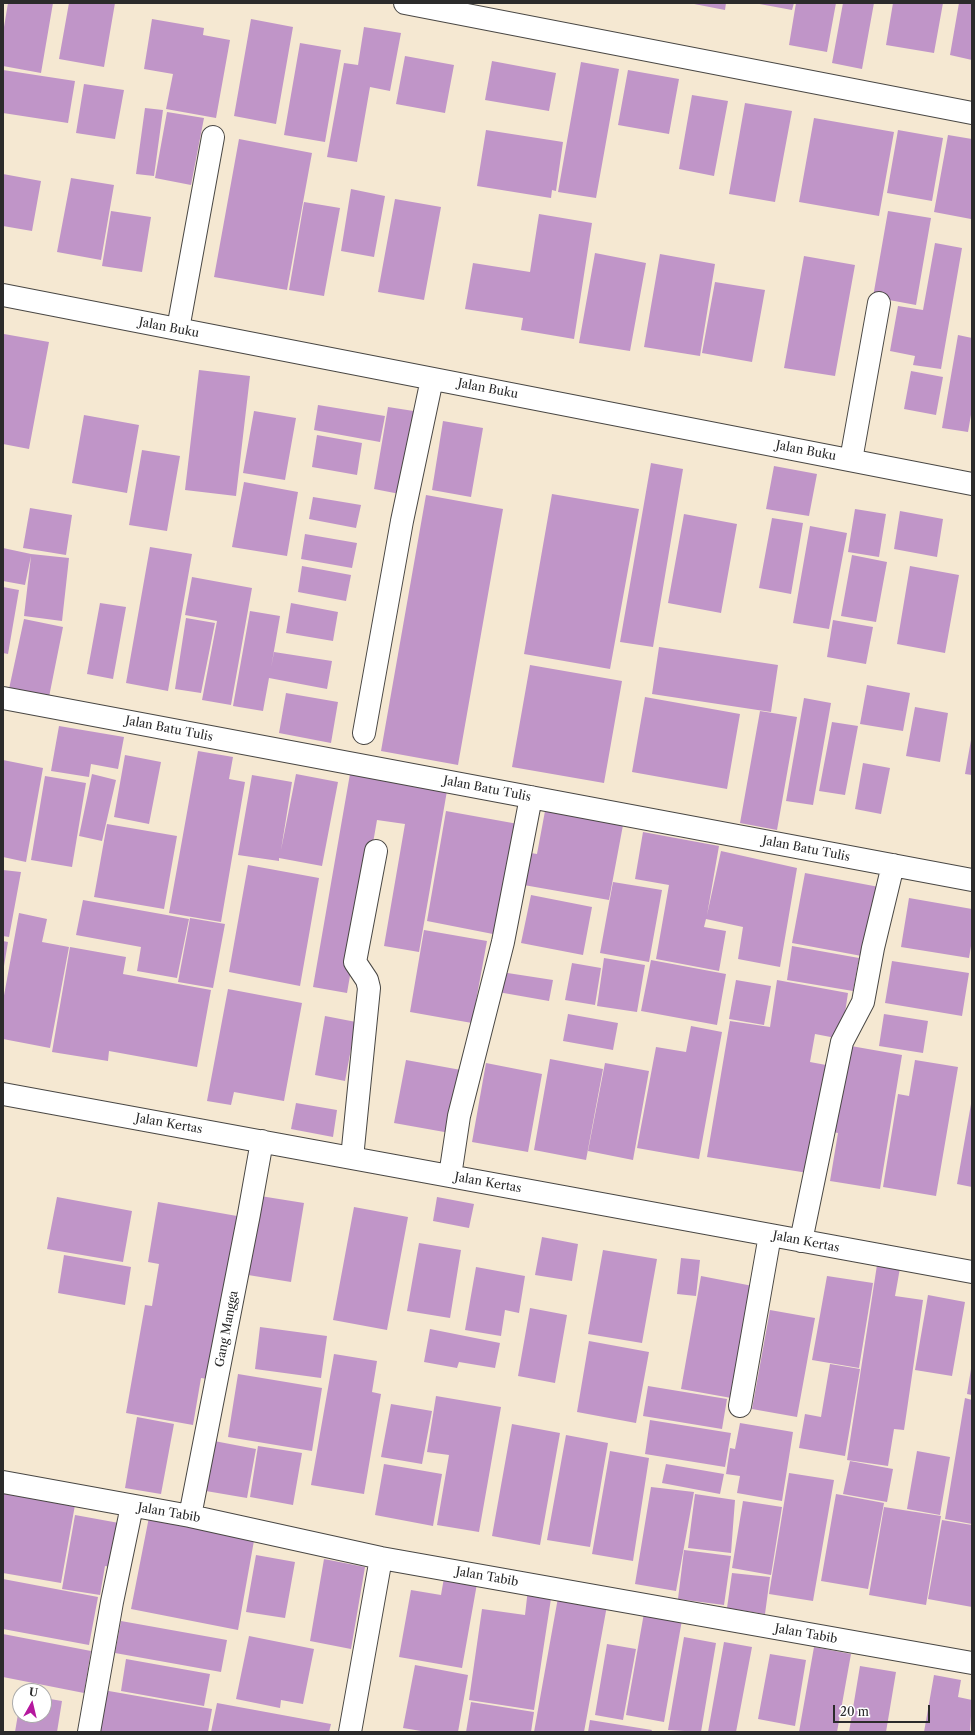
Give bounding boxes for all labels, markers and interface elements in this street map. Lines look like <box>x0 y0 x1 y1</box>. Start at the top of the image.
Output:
street label: Jalan Buku <box>138 315 200 341</box>
street label: Jalan Buku <box>457 376 519 402</box>
street label: Jalan Buku <box>775 438 837 464</box>
street label: Jalan Batu Tulis <box>124 713 214 745</box>
street label: Jalan Batu Tulis <box>442 773 532 805</box>
street label: Jalan Batu Tulis <box>761 833 851 865</box>
street label: Jalan Kertas <box>134 1111 204 1137</box>
street label: Jalan Kertas <box>453 1170 523 1196</box>
street label: Jalan Kertas <box>771 1228 841 1256</box>
street label: Gang Mangga <box>213 1289 241 1369</box>
street label: Jalan Tabib <box>137 1500 201 1526</box>
street label: Jalan Tabib <box>455 1564 519 1590</box>
street label: Jalan Tabib <box>774 1621 838 1647</box>
north arrow <box>12 1683 52 1723</box>
text: U <box>28 1685 39 1700</box>
scale bar <box>835 1697 932 1723</box>
text: 20 m <box>840 1704 869 1719</box>

